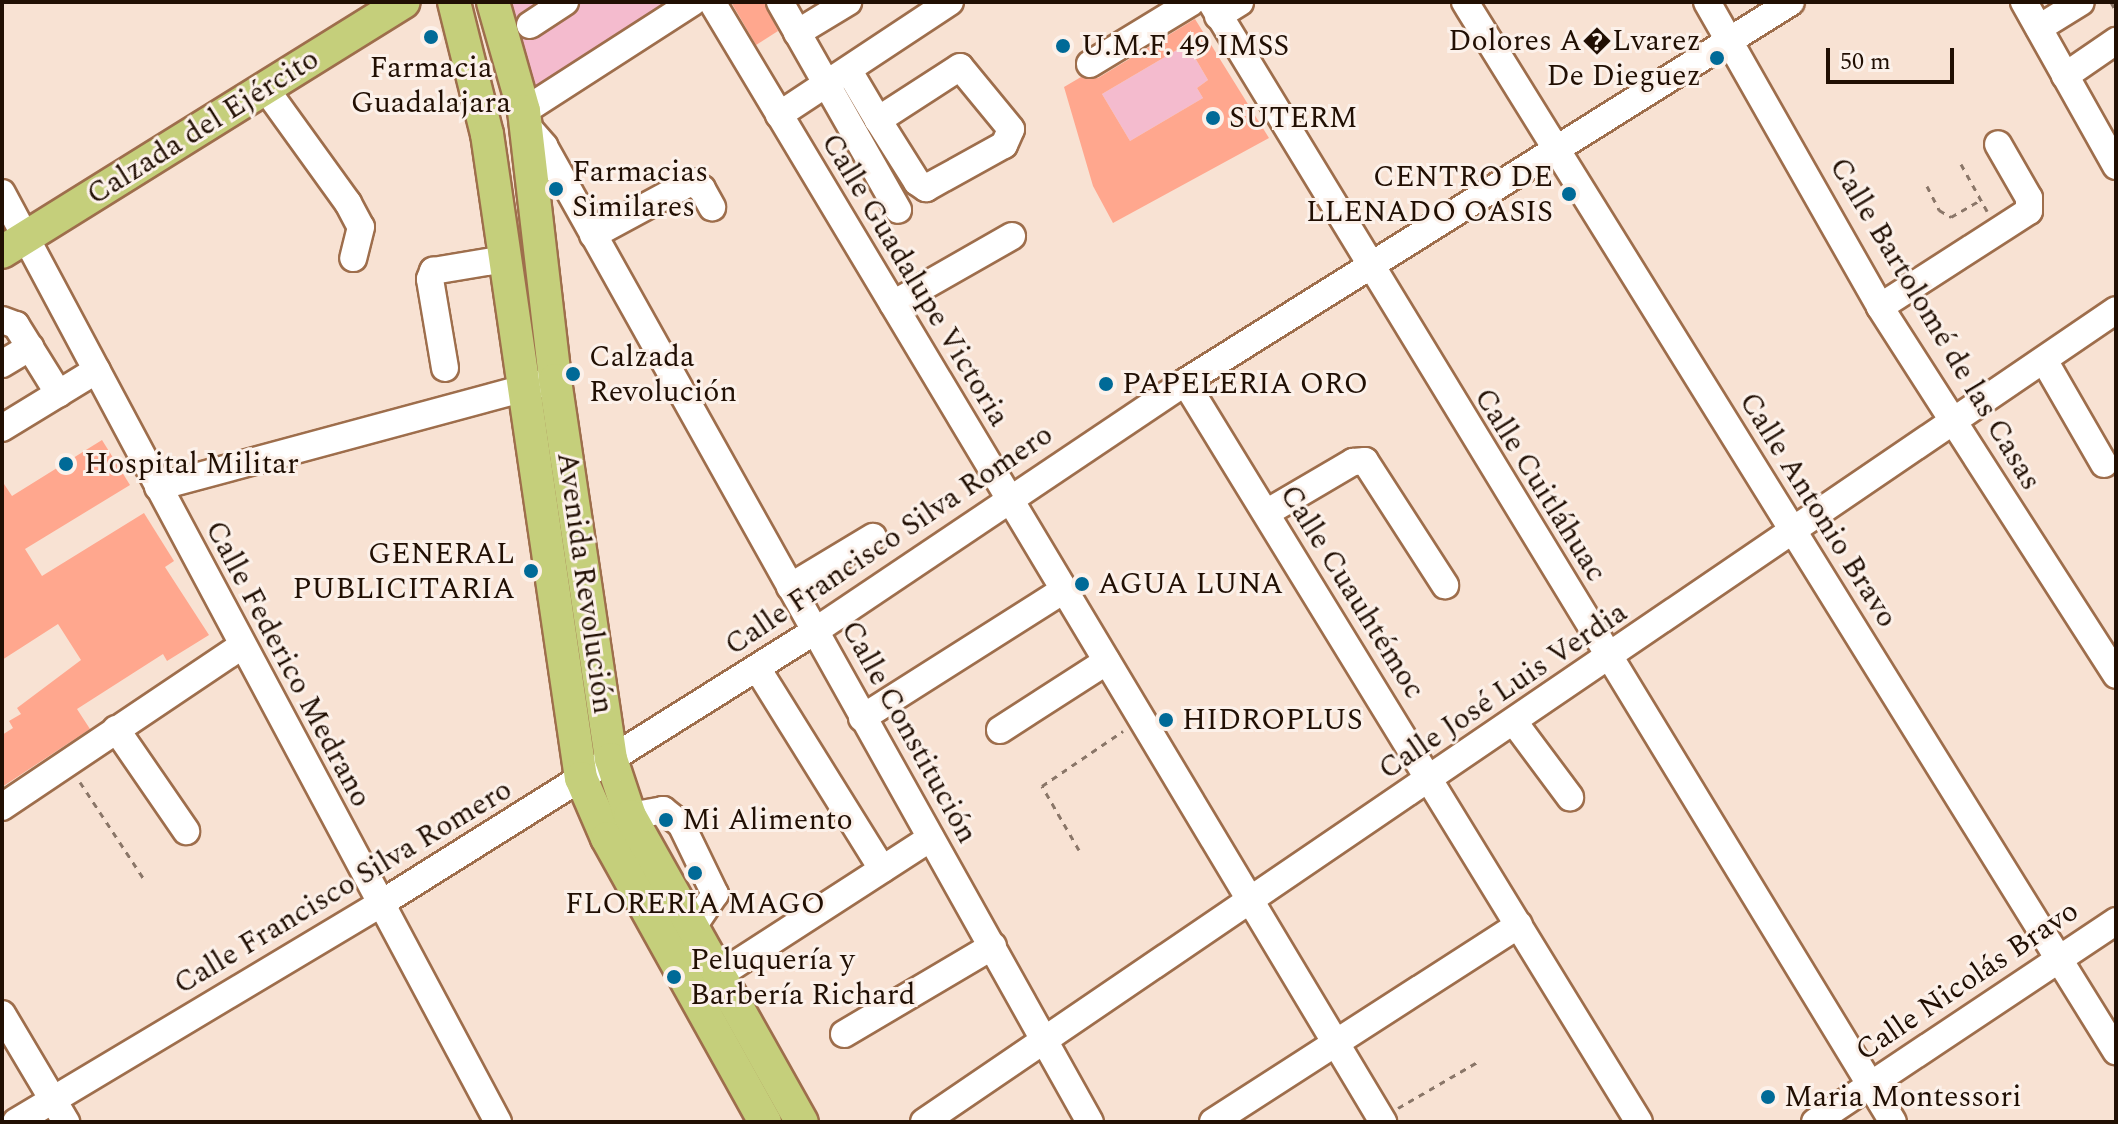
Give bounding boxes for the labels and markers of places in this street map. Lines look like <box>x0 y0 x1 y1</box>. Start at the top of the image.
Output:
place label: Dolores A�Lvarez De Dieguez <box>1448 23 1701 94</box>
marker: Farmacia Guadalajara <box>422 28 440 46</box>
place label: U.M.F. 49 IMSS <box>1081 28 1289 64</box>
marker: U.M.F. 49 IMSS <box>1052 35 1074 57</box>
marker: Dolores A�Lvarez De Dieguez <box>1708 49 1726 67</box>
place label: Farmacia Guadalajara <box>351 50 511 120</box>
place label: SUTERM <box>1229 100 1358 136</box>
marker: SUTERM <box>1204 109 1222 127</box>
place label: Farmacias Similares <box>572 154 708 224</box>
place label: CENTRO DE LLENADO OASIS <box>1306 159 1553 230</box>
marker: Farmacias Similares <box>547 180 565 198</box>
marker: CENTRO DE LLENADO OASIS <box>1560 185 1578 203</box>
place label: Calzada Revolución <box>589 339 737 410</box>
marker: Calzada Revolución <box>564 365 582 383</box>
place label: PAPELERIA ORO <box>1122 366 1368 402</box>
marker: PAPELERIA ORO <box>1097 375 1115 393</box>
place label: Hospital Militar <box>84 446 299 482</box>
marker: Hospital Militar <box>55 453 77 475</box>
place label: GENERAL PUBLICITARIA <box>292 536 515 606</box>
marker: GENERAL PUBLICITARIA <box>522 562 540 580</box>
place label: AGUA LUNA <box>1098 566 1283 602</box>
marker: AGUA LUNA <box>1073 575 1091 593</box>
place label: HIDROPLUS <box>1182 702 1363 738</box>
marker: HIDROPLUS <box>1157 711 1175 729</box>
place label: Mi Alimento <box>682 802 853 838</box>
marker: Mi Alimento <box>657 811 675 829</box>
marker: FLORERIA MAGO <box>686 864 704 882</box>
place label: FLORERIA MAGO <box>565 886 825 922</box>
place label: Peluquería y Barbería Richard <box>690 942 916 1012</box>
marker: Peluquería y Barbería Richard <box>665 968 683 986</box>
place label: Maria Montessori <box>1784 1079 2022 1115</box>
marker: Maria Montessori <box>1759 1088 1777 1106</box>

